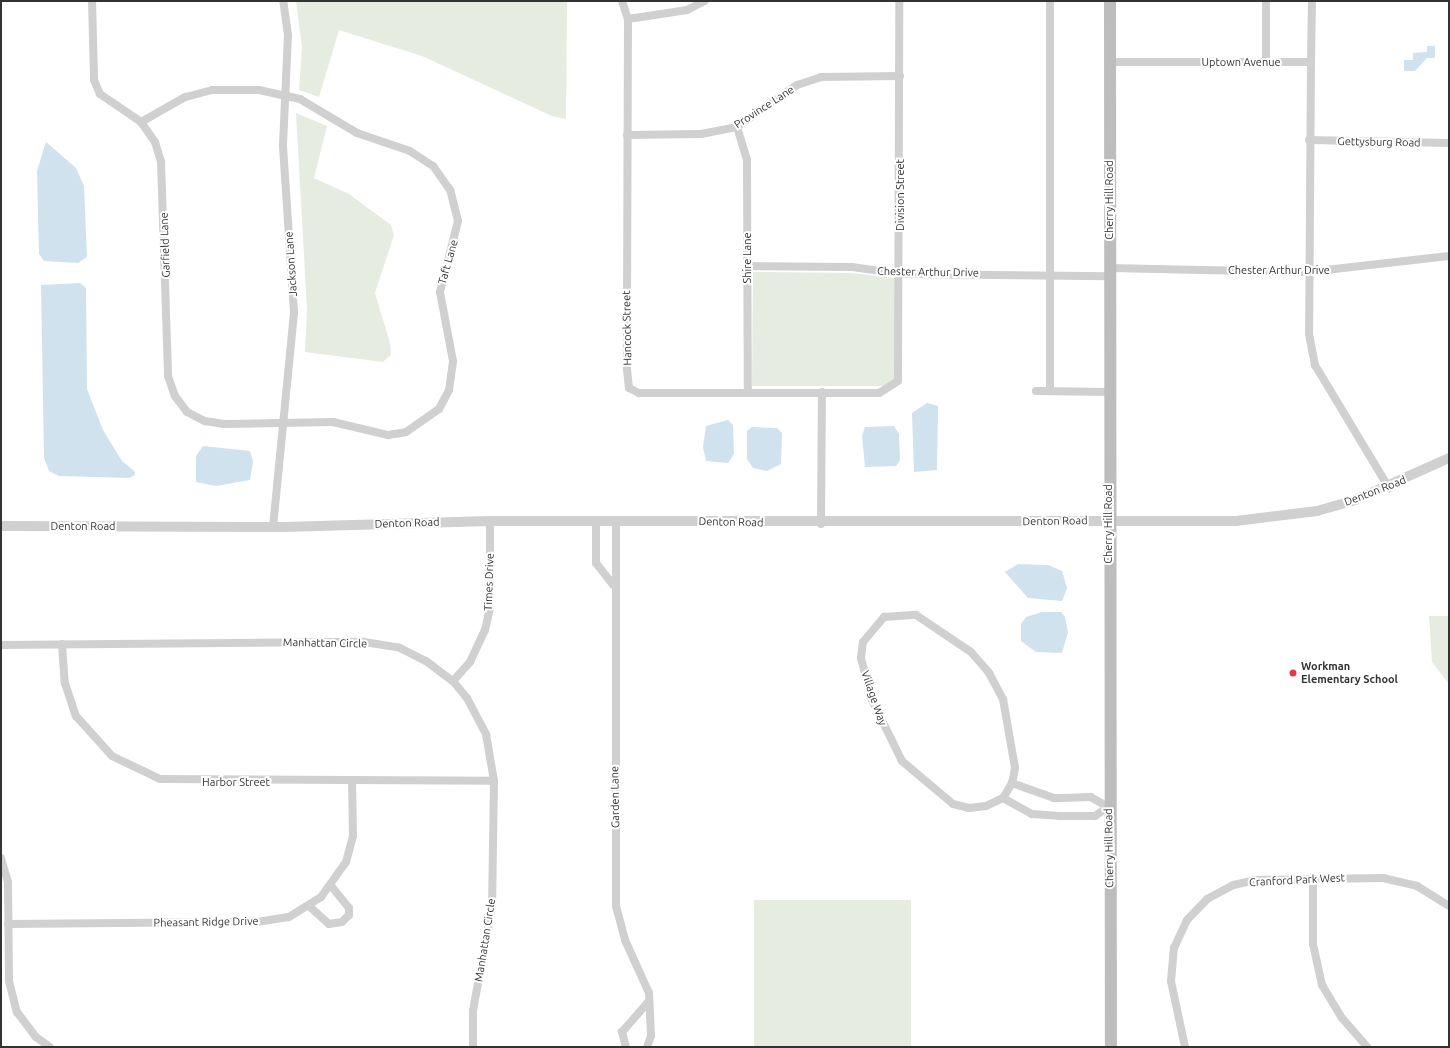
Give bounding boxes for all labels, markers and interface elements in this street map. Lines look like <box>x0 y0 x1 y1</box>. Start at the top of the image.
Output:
street label: Uptown Avenue <box>1201 55 1281 69</box>
street label: Province Lane <box>732 83 796 131</box>
street label: Gettysburg Road <box>1337 135 1421 149</box>
street label: Division Street <box>893 159 907 231</box>
street label: Cherry Hill Road <box>1102 160 1116 240</box>
street label: Garfield Lane <box>157 212 173 278</box>
street label: Jackson Lane <box>282 231 300 297</box>
street label: Shire Lane <box>740 232 754 284</box>
street label: Taft Lane <box>435 238 461 286</box>
street label: Chester Arthur Drive <box>1228 263 1330 277</box>
street label: Chester Arthur Drive <box>877 265 979 279</box>
street label: Hancock Street <box>620 290 634 366</box>
street label: Denton Road <box>1342 473 1408 509</box>
street label: Cherry Hill Road <box>1101 484 1115 564</box>
street label: Denton Road <box>1022 514 1088 528</box>
street label: Denton Road <box>374 515 440 531</box>
street label: Denton Road <box>698 515 764 529</box>
street label: Denton Road <box>50 519 116 533</box>
street label: Times Drive <box>481 553 497 611</box>
street label: Manhattan Circle <box>283 636 367 650</box>
place label: Workman Elementary School <box>1301 660 1398 686</box>
marker: Workman Elementary School <box>1288 668 1298 678</box>
street label: Village Way <box>858 669 890 727</box>
street label: Garden Lane <box>608 766 622 828</box>
street label: Harbor Street <box>202 775 270 789</box>
street label: Cherry Hill Road <box>1102 808 1116 888</box>
street label: Cranford Park West <box>1249 871 1345 889</box>
street label: Manhattan Circle <box>472 897 498 983</box>
street label: Pheasant Ridge Drive <box>153 914 259 930</box>

